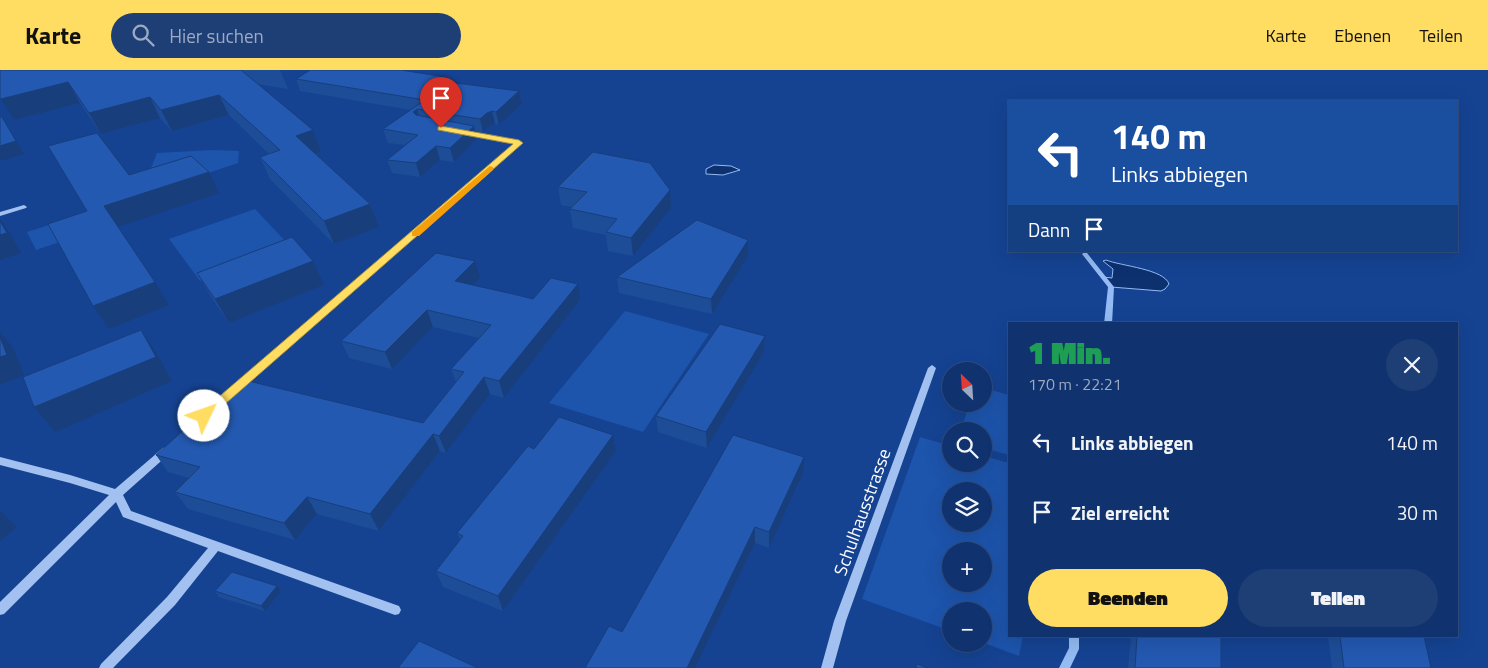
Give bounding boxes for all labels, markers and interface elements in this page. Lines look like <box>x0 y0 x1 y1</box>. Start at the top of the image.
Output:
search box <box>111 13 461 58</box>
text: Karte <box>25 17 81 53</box>
icon: search <box>129 21 157 49</box>
text: Hier suchen <box>169 21 264 50</box>
text: Karte <box>1265 22 1306 49</box>
text: Ebenen <box>1334 22 1391 49</box>
text: Teilen <box>1419 22 1463 49</box>
pin <box>420 77 462 128</box>
icon: arrive <box>427 84 455 112</box>
text: 140 m <box>1111 109 1207 163</box>
icon: left <box>1028 120 1093 185</box>
text: Links abbiegen <box>1111 157 1248 191</box>
text: Dann <box>1028 215 1070 244</box>
icon: arrive <box>1080 215 1108 243</box>
text: 1 Min. <box>1028 330 1111 376</box>
button: close <box>1386 339 1438 391</box>
north arrow <box>942 362 992 412</box>
map controls <box>942 362 992 652</box>
text: 170 m · 22:21 <box>1028 372 1122 396</box>
position arrow <box>177 389 229 441</box>
button: search <box>942 422 992 472</box>
icon: left <box>1028 428 1056 456</box>
text: Links abbiegen <box>1071 428 1194 457</box>
text: 140 m <box>1386 428 1438 457</box>
street label: Schulhausstrasse <box>827 445 897 579</box>
button: layers <box>942 482 992 532</box>
icon: arrive <box>1028 498 1056 526</box>
text: Ziel erreicht <box>1071 498 1169 527</box>
text: 30 m <box>1397 498 1438 527</box>
button: + <box>942 542 992 592</box>
button: Beenden <box>1028 569 1228 627</box>
button: Teilen <box>1238 569 1438 627</box>
button: − <box>942 602 992 652</box>

